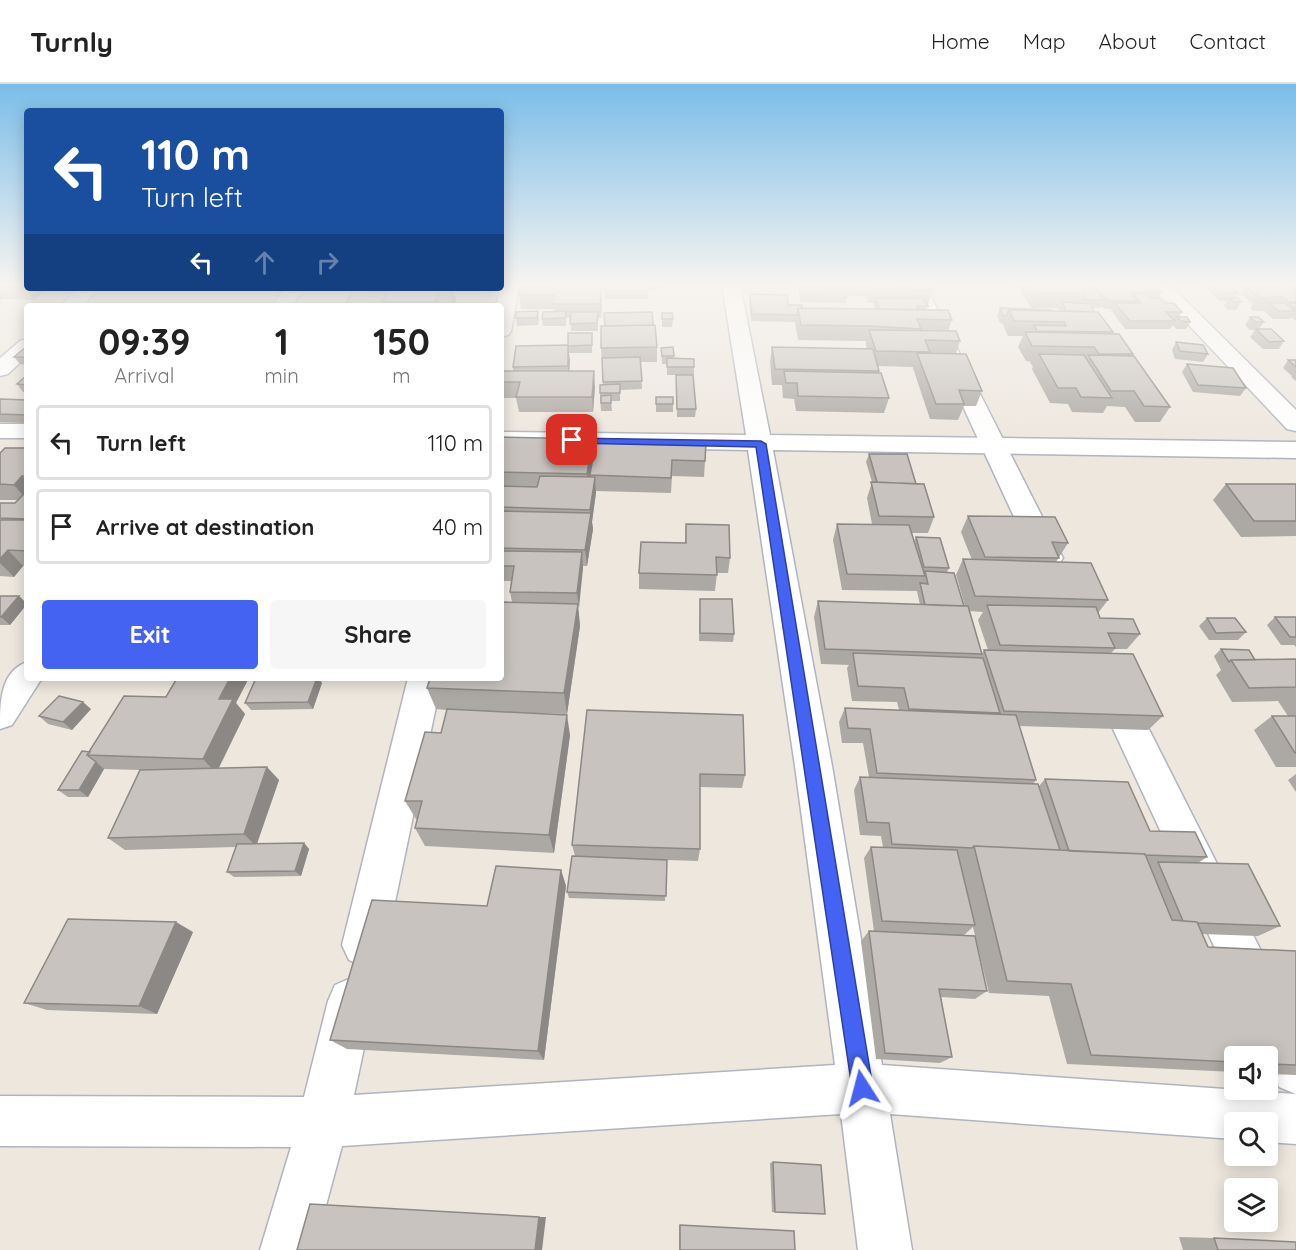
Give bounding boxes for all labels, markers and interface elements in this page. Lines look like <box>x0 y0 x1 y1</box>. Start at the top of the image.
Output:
text: Turnly <box>30 24 113 59</box>
text: Home <box>931 28 990 54</box>
text: Map <box>1023 28 1066 54</box>
text: About <box>1099 28 1157 54</box>
text: Contact <box>1190 28 1266 54</box>
text: 110 m <box>141 128 250 181</box>
icon: left <box>42 132 120 210</box>
text: Turn left <box>141 180 243 214</box>
icon: left <box>185 246 218 279</box>
icon: ahead <box>248 246 281 279</box>
icon: right <box>311 246 344 279</box>
text: 09:39 <box>98 319 190 364</box>
text: 1 <box>275 319 289 364</box>
text: 150 <box>373 319 430 364</box>
text: Arrival <box>114 363 174 388</box>
text: min <box>265 363 299 388</box>
text: m <box>392 363 410 388</box>
pin <box>546 414 597 465</box>
icon: arrive <box>555 423 588 456</box>
icon: left <box>45 426 78 459</box>
text: Turn left <box>96 429 186 457</box>
text: 110 m <box>428 429 483 457</box>
icon: arrive <box>45 510 78 543</box>
text: Arrive at destination <box>96 513 314 541</box>
text: 40 m <box>432 513 483 541</box>
button: Exit <box>42 600 258 669</box>
button: Share <box>270 600 486 669</box>
map controls <box>1224 1046 1278 1232</box>
button: sound <box>1224 1046 1278 1100</box>
position arrow <box>830 1056 894 1120</box>
button: search <box>1224 1112 1278 1166</box>
button: layers <box>1224 1178 1278 1232</box>

